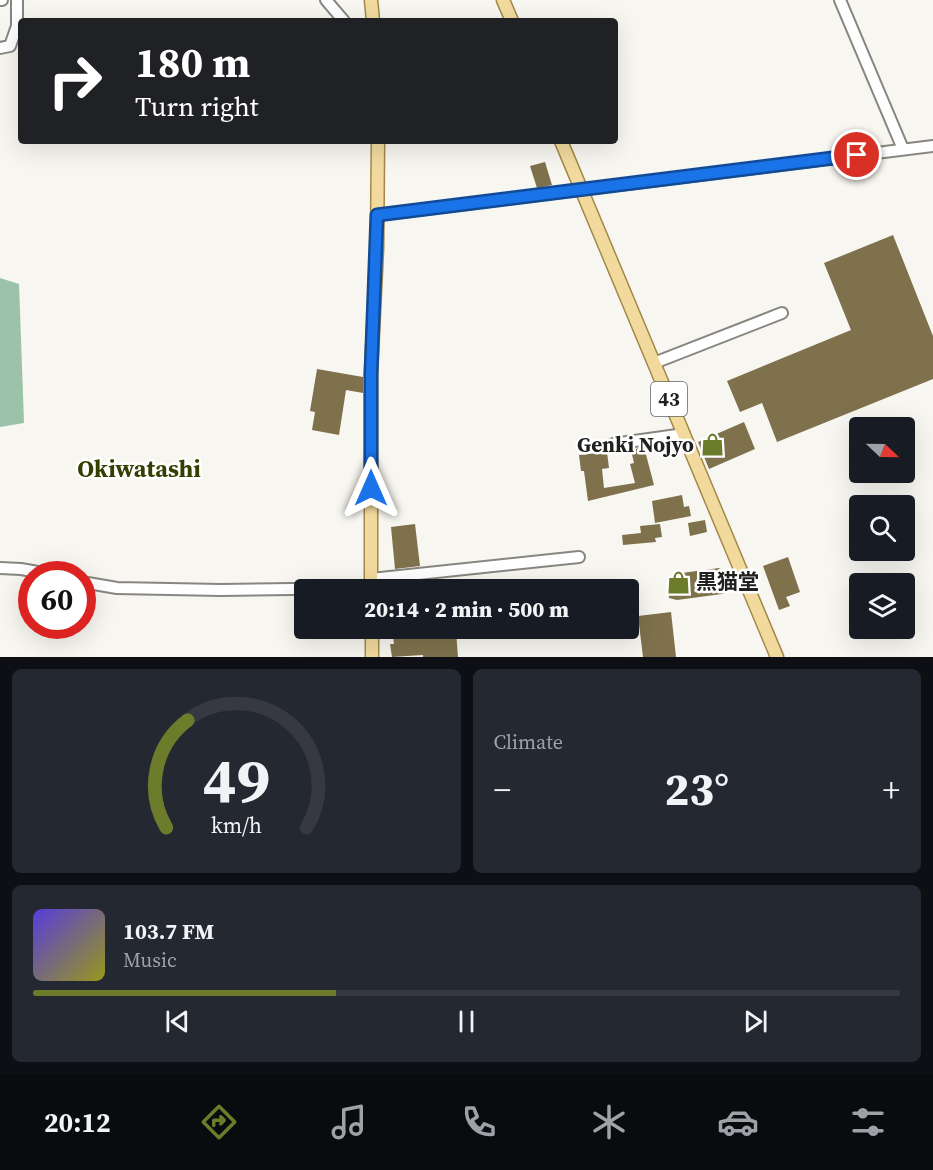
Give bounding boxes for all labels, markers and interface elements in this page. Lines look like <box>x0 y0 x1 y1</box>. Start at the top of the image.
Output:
text: 180 m <box>135 33 250 91</box>
icon: right <box>36 42 114 120</box>
text: Turn right <box>135 88 259 125</box>
pin <box>831 129 882 180</box>
icon: arrive <box>840 138 873 171</box>
road number: 43 <box>651 382 687 416</box>
north arrow <box>849 417 915 483</box>
map controls <box>849 417 915 639</box>
place label: Genki Nojyo <box>577 430 694 459</box>
shop icon: Genki Nojyo <box>699 432 725 458</box>
district label: Okiwatashi <box>77 452 201 485</box>
position arrow <box>339 456 403 520</box>
button: search <box>849 495 915 561</box>
speed limit sign: 60 <box>18 561 96 639</box>
place label: 黒猫堂 <box>696 567 759 596</box>
shop icon: 黒猫堂 <box>665 569 691 595</box>
button: layers <box>849 573 915 639</box>
text: 20:14 · 2 min · 500 m <box>364 594 569 624</box>
text: Climate <box>494 728 563 756</box>
text: 49 <box>202 737 270 823</box>
text: 23° <box>665 758 729 820</box>
text: − <box>494 767 511 812</box>
text: + <box>882 767 900 812</box>
text: km/h <box>211 811 262 840</box>
text: 103.7 FM <box>123 916 214 946</box>
text: Music <box>123 946 177 974</box>
icon: previous <box>161 1005 194 1038</box>
icon: pause <box>450 1005 483 1038</box>
icon: next <box>739 1005 772 1038</box>
icon: directions <box>198 1101 240 1143</box>
icon: music <box>328 1101 370 1143</box>
icon: phone <box>458 1101 500 1143</box>
icon: climate <box>588 1101 630 1143</box>
icon: car <box>717 1101 759 1143</box>
icon: filters <box>847 1101 889 1143</box>
text: 20:12 <box>44 1104 111 1141</box>

